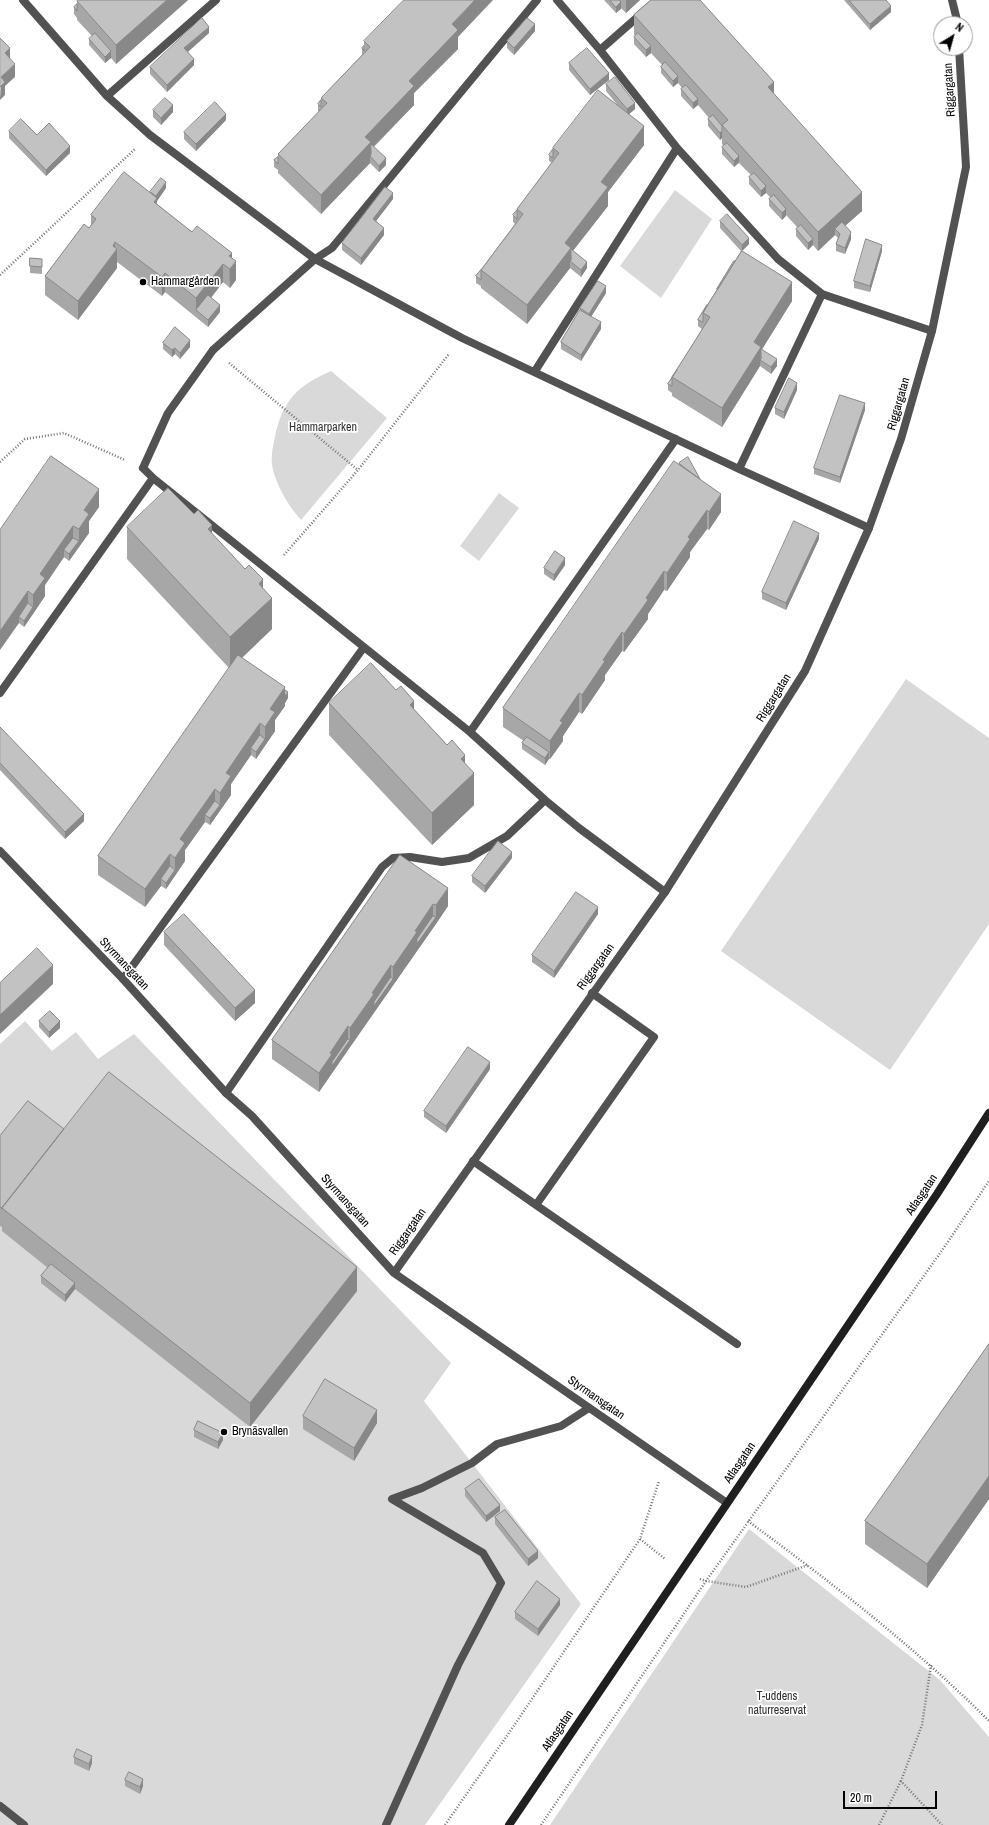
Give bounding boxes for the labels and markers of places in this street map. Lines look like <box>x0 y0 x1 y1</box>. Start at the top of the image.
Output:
place label: Hammargården <box>151 275 219 289</box>
marker: Hammargården <box>138 277 148 287</box>
place label: Brynäsvallen <box>232 1425 288 1439</box>
marker: Brynäsvallen <box>219 1427 229 1437</box>

